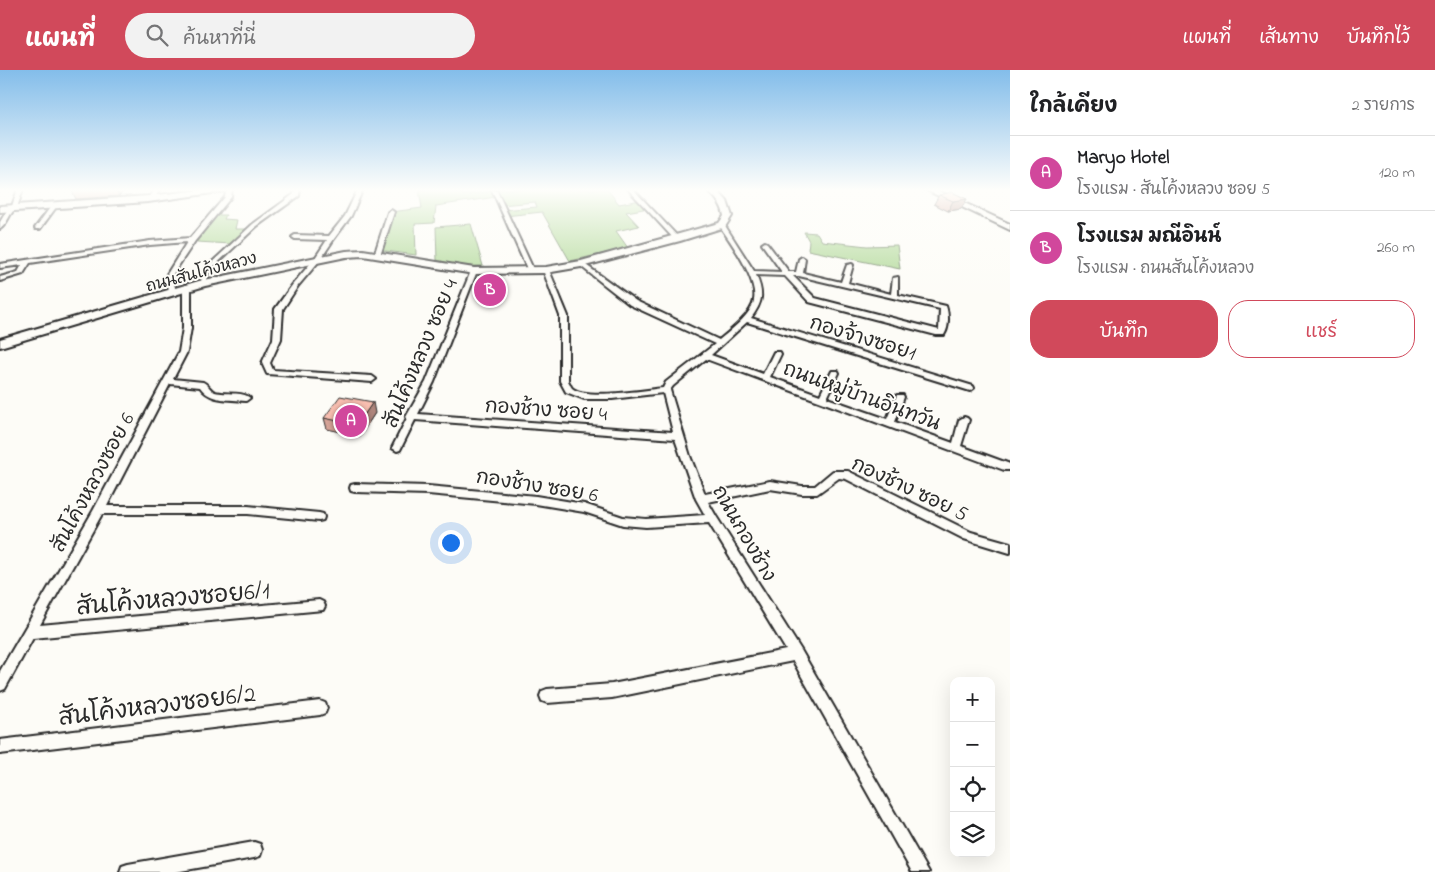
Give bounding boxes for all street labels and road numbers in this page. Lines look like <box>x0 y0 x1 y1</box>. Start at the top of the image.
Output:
street label: ถนนสันโค้งหลวง <box>143 246 260 299</box>
street label: สันโค้งหลวง ซอย 4 <box>377 275 467 433</box>
street label: กองจ้างซอย1 <box>805 308 919 369</box>
street label: ถนนหมู่บ้านอินทวัน <box>778 355 944 439</box>
street label: กองช้าง ซอย 4 <box>483 392 608 430</box>
street label: สันโค้งหลวงซอย 6 <box>44 408 143 558</box>
street label: กองช้าง ซอย 5 <box>846 450 973 530</box>
street label: กองช้าง ซอย 6 <box>473 463 600 511</box>
street label: ถนนกองช้าง <box>703 480 783 588</box>
street label: สันโค้งหลวงซอย6/1 <box>75 574 272 626</box>
street label: สันโค้งหลวงซอย6/2 <box>57 677 258 737</box>

